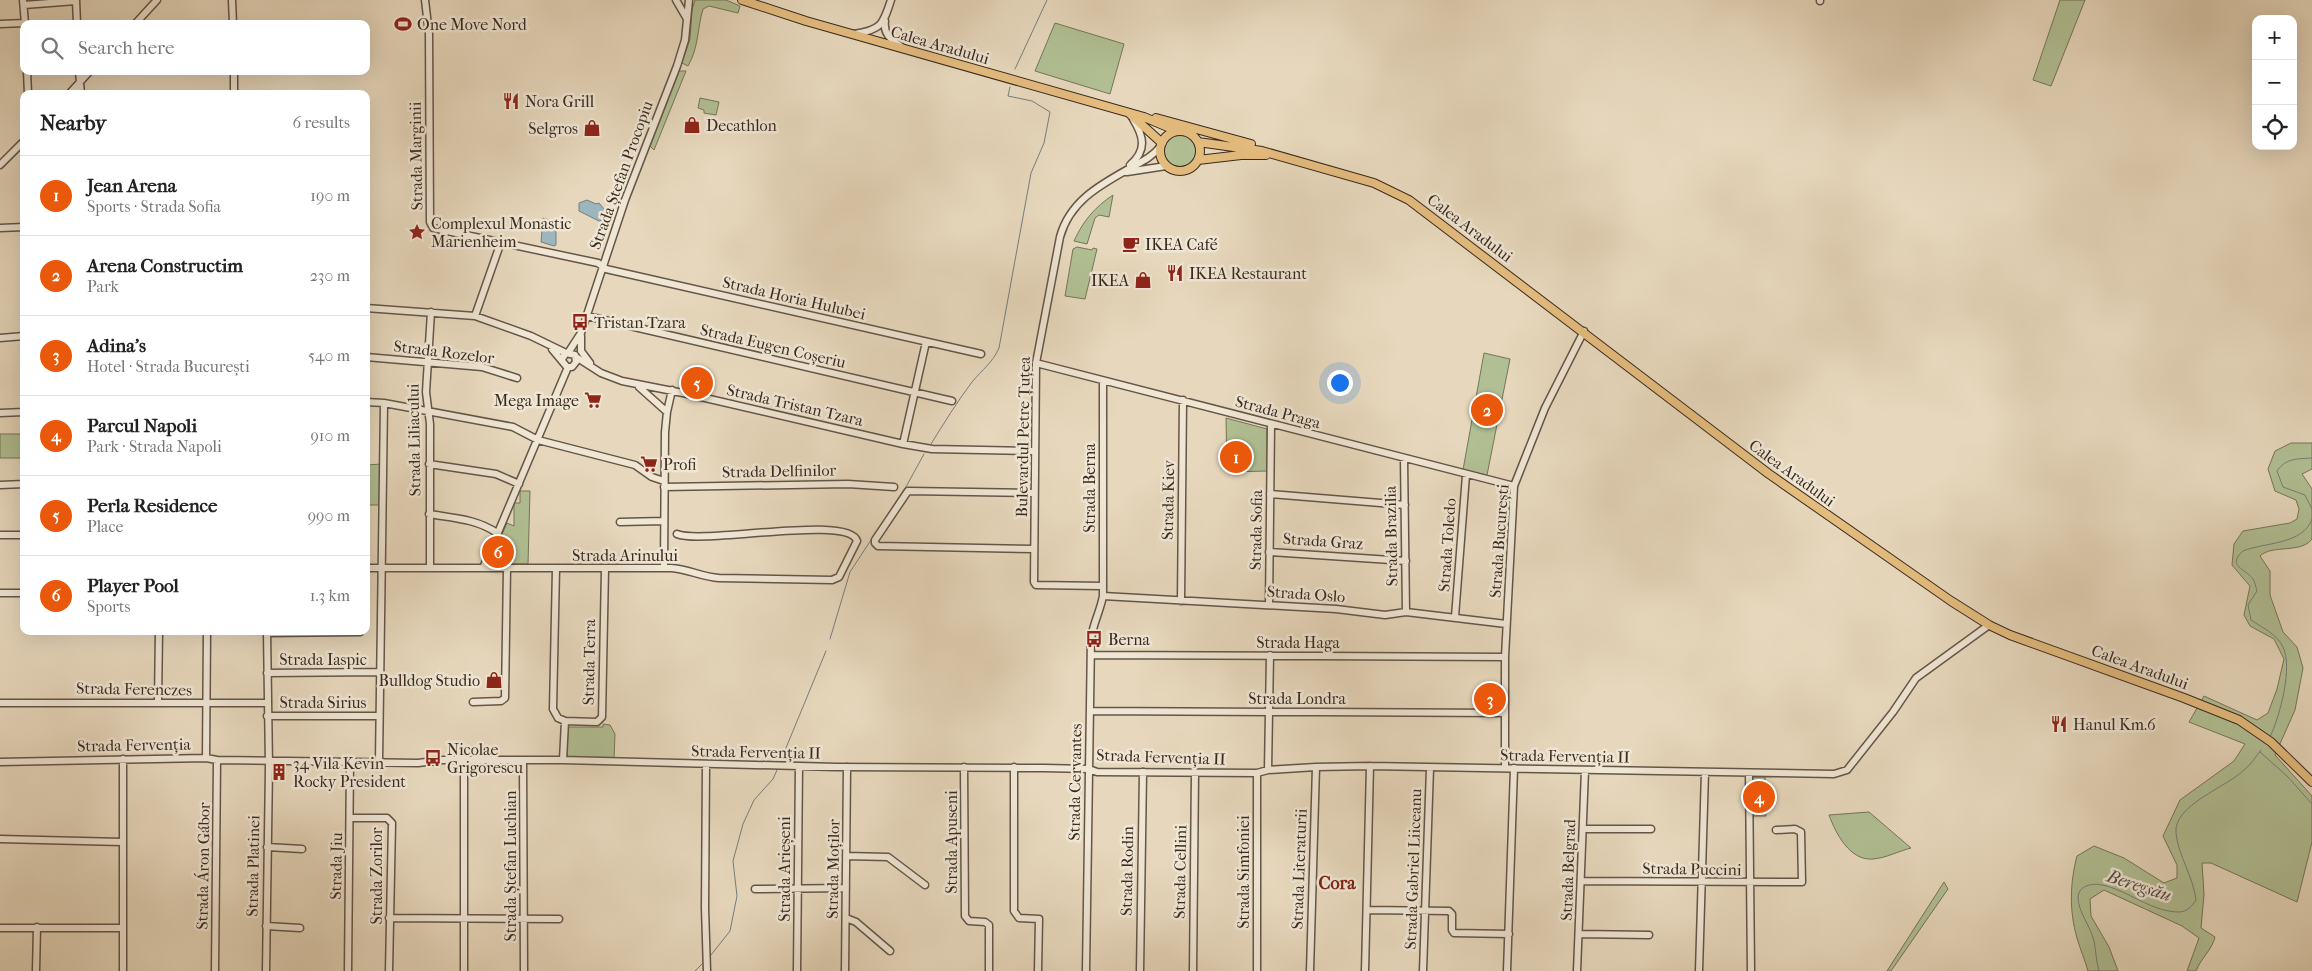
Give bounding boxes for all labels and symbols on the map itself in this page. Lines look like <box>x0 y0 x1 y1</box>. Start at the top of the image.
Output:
sports icon: One Move Nord <box>393 14 413 34</box>
place label: One Move Nord <box>417 15 527 34</box>
street label: Calea Aradului <box>889 22 992 68</box>
restaurant icon: Nora Grill <box>501 91 521 111</box>
place label: Nora Grill <box>525 92 595 111</box>
street label: Strada Ștefan Procopiu <box>585 98 657 252</box>
street label: Strada Marginii <box>406 101 426 210</box>
shop icon: Decathlon <box>682 115 702 135</box>
place label: Decathlon <box>706 116 778 135</box>
shop icon: Selgros <box>582 118 602 138</box>
place label: Selgros <box>528 119 578 138</box>
street label: Calea Aradului <box>1424 190 1517 266</box>
place label: Complexul Monastic Marienheim <box>431 214 571 251</box>
place icon: Complexul Monastic Marienheim <box>407 222 427 242</box>
cafe icon: IKEA Café <box>1121 234 1141 254</box>
place label: IKEA Café <box>1145 235 1218 254</box>
restaurant icon: IKEA Restaurant <box>1165 263 1185 283</box>
place label: IKEA Restaurant <box>1189 264 1307 283</box>
shop icon: IKEA <box>1133 270 1153 290</box>
place label: IKEA <box>1091 271 1130 290</box>
street label: Strada Horia Hulubei <box>721 272 868 324</box>
bus stop icon: Tristan Tzara <box>570 312 590 332</box>
place label: Tristan Tzara <box>594 313 686 332</box>
street label: Strada Eugen Coșeriu <box>698 320 848 372</box>
street label: Strada Rozelor <box>393 336 496 368</box>
street label: Bulevardul Petre Țuțea <box>1012 356 1035 518</box>
pin: 5 <box>681 364 713 402</box>
your location <box>1327 370 1353 396</box>
street label: Strada Tristan Tzara <box>725 380 866 430</box>
street label: Strada Liliacului <box>404 383 424 497</box>
supermarket icon: Mega Image <box>583 390 603 410</box>
place label: Mega Image <box>494 391 579 410</box>
street label: Strada Praga <box>1233 391 1323 433</box>
pin: 2 <box>1471 391 1503 429</box>
street label: Calea Aradului <box>1745 435 1839 511</box>
pin: 1 <box>1220 438 1252 476</box>
street label: Strada Berna <box>1080 443 1099 533</box>
supermarket icon: Profi <box>639 454 659 474</box>
place label: Profi <box>663 455 696 474</box>
street label: Strada Kiev <box>1158 459 1178 540</box>
street label: Strada Delfinilor <box>722 461 836 481</box>
street label: Strada București <box>1486 483 1512 599</box>
street label: Strada Brazilia <box>1381 485 1401 587</box>
street label: Strada Sofia <box>1246 489 1266 570</box>
street label: Strada Toledo <box>1434 497 1460 593</box>
street label: Strada Graz <box>1282 529 1364 553</box>
pin: 6 <box>482 533 514 571</box>
street label: Strada Arinului <box>572 546 678 565</box>
street label: Strada Oslo <box>1266 582 1346 606</box>
street label: Strada Terra <box>579 618 599 705</box>
bus stop icon: Berna <box>1084 629 1104 649</box>
place label: Berna <box>1108 630 1150 649</box>
street label: Strada Haga <box>1256 633 1340 652</box>
street label: Calea Aradului <box>2089 641 2191 693</box>
street label: Strada Iaspic <box>279 650 367 669</box>
shop icon: Bulldog Studio <box>484 670 504 690</box>
place label: Bulldog Studio <box>379 671 480 690</box>
street label: Strada Ferenczes <box>76 678 192 700</box>
pin: 3 <box>1474 680 1506 718</box>
street label: Strada Londra <box>1248 689 1346 708</box>
street label: Strada Sirius <box>279 693 367 712</box>
restaurant icon: Hanul Km.6 <box>2049 714 2069 734</box>
place label: Hanul Km.6 <box>2073 715 2156 734</box>
street label: Strada Cervantes <box>1064 723 1086 841</box>
street label: Strada Fervenția <box>77 734 192 756</box>
place label: Nicolae Grigorescu <box>447 740 523 777</box>
street label: Strada Fervenția II <box>691 741 821 764</box>
street label: Strada Fervenția II <box>1096 745 1226 770</box>
street label: Strada Fervenția II <box>1500 745 1630 768</box>
bus stop icon: Nicolae Grigorescu <box>423 748 443 768</box>
place label: 34 Vila Kevin Rocky President <box>293 754 406 791</box>
building icon: 34 Vila Kevin Rocky President <box>269 762 289 782</box>
pin: 4 <box>1743 778 1775 816</box>
street label: Strada Gabriel Liiceanu <box>1401 788 1425 950</box>
street label: Strada Ștefan Luchian <box>501 790 520 942</box>
street label: Strada Apuseni <box>942 790 961 894</box>
street label: Strada Áron Gábor <box>191 802 214 930</box>
street label: Strada Literaturii <box>1287 808 1311 930</box>
street label: Strada Platinei <box>243 815 263 917</box>
street label: Strada Simfoniei <box>1234 815 1253 929</box>
street label: Strada Arieșeni <box>775 816 794 922</box>
street label: Strada Belgrad <box>1557 818 1579 921</box>
street label: Strada Moților <box>823 819 844 919</box>
street label: Strada Rodin <box>1117 825 1137 916</box>
street label: Strada Cellini <box>1170 825 1190 919</box>
street label: Strada Zorilor <box>367 827 386 925</box>
street label: Strada Jiu <box>326 832 346 900</box>
street label: Strada Puccini <box>1642 859 1742 879</box>
water label: Beregsău <box>2103 865 2174 906</box>
district label: Cora <box>1318 873 1356 894</box>

